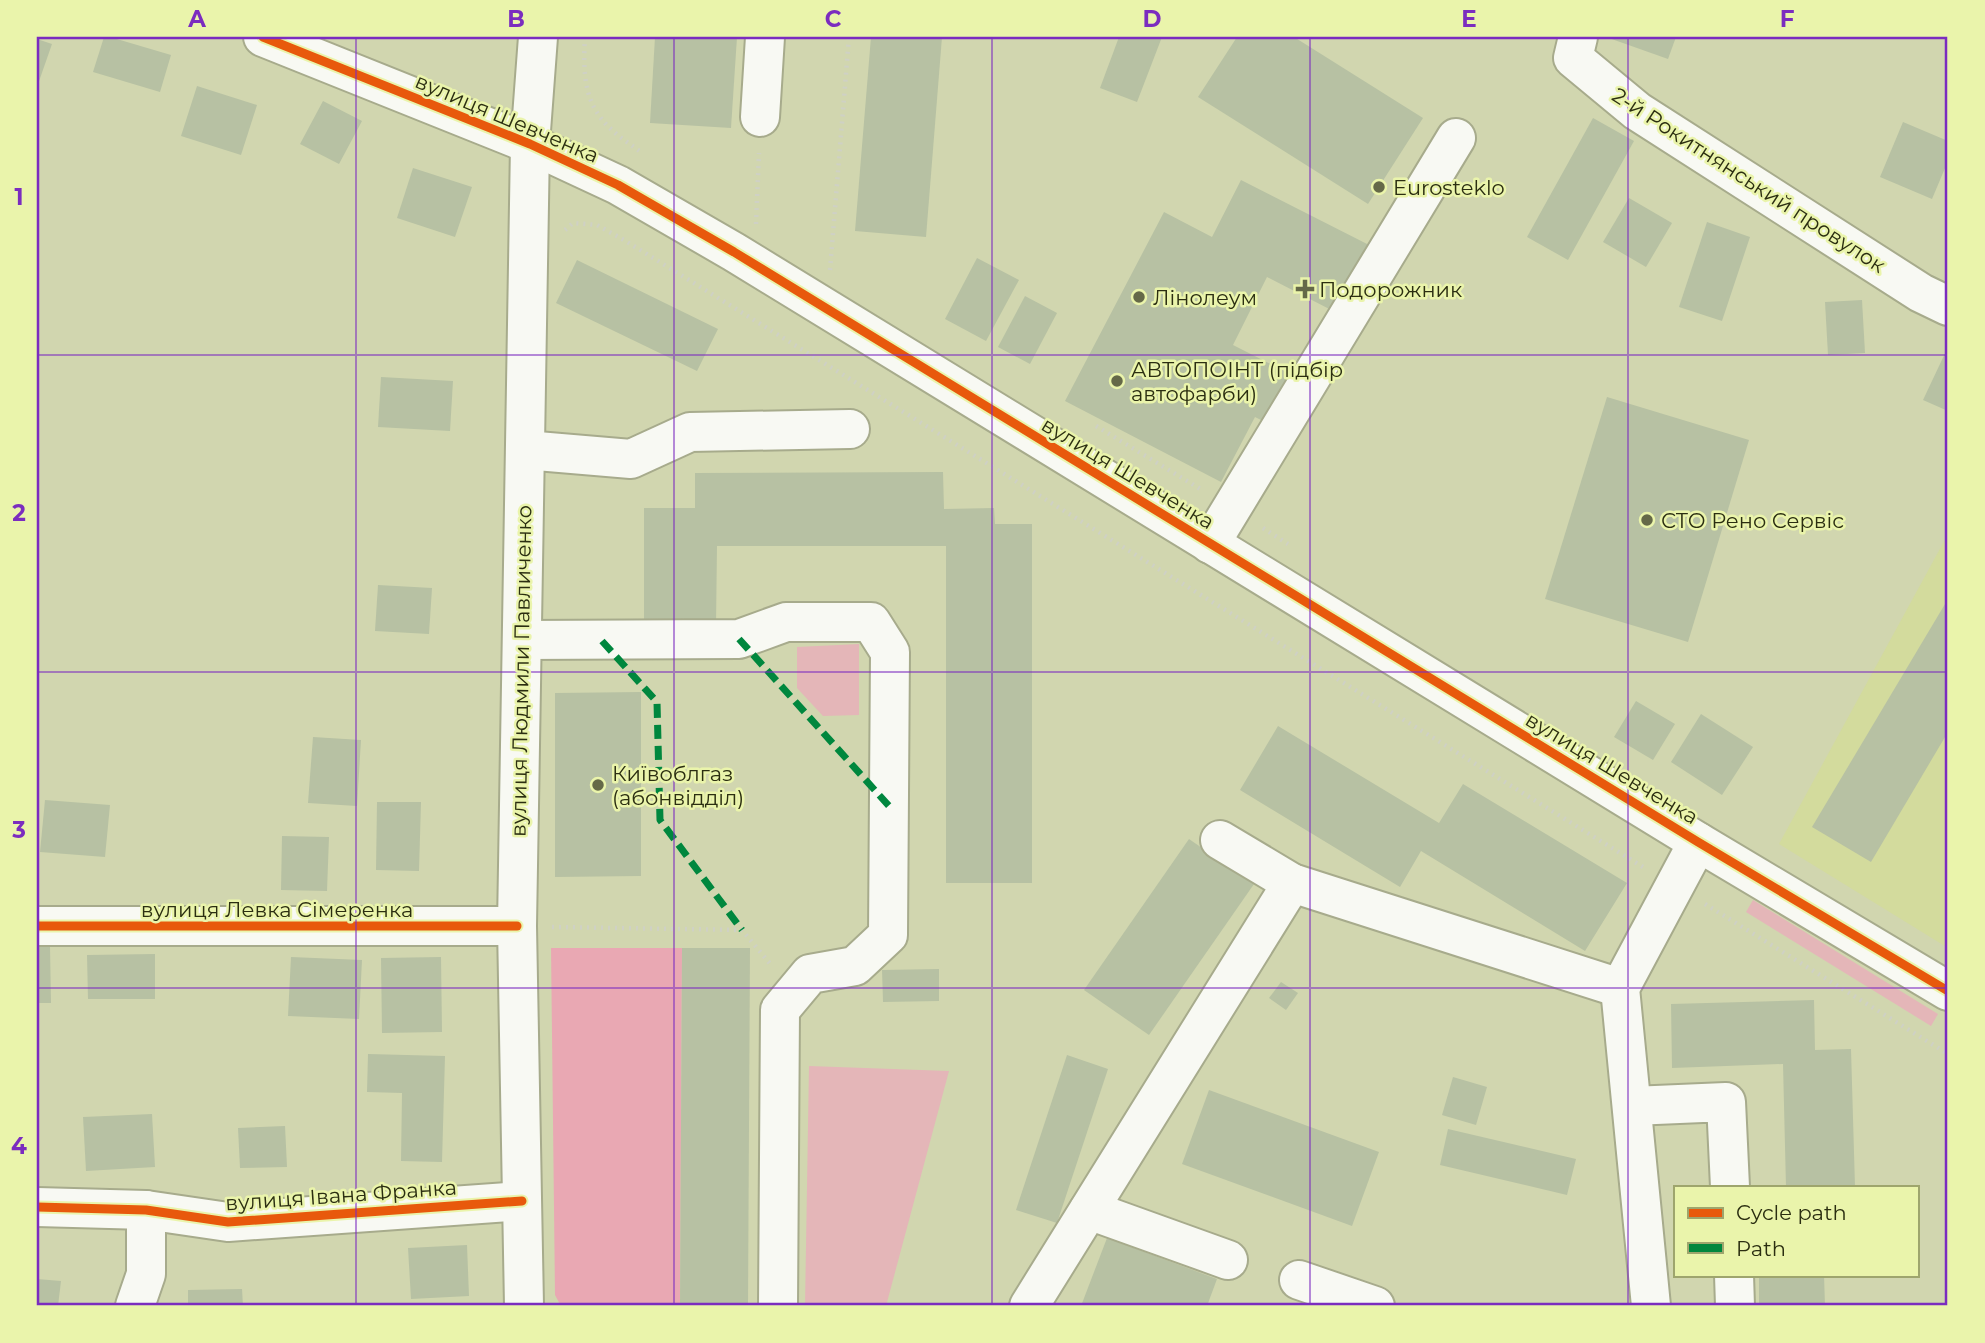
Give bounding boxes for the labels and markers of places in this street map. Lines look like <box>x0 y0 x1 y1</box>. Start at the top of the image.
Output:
place label: Eurosteklo <box>1393 175 1505 200</box>
marker: Eurosteklo <box>1371 179 1387 195</box>
place label: Подорожник <box>1319 277 1462 302</box>
marker: Подорожник <box>1297 281 1313 297</box>
place label: Лінолеум <box>1153 285 1257 310</box>
marker: Лінолеум <box>1131 289 1147 305</box>
place label: АВТОПОІНТ (підбір автофарби) <box>1131 357 1343 406</box>
marker: АВТОПОІНТ (підбір автофарби) <box>1109 373 1125 389</box>
place label: СТО Рено Сервіс <box>1661 508 1844 533</box>
marker: СТО Рено Сервіс <box>1639 512 1655 528</box>
place label: Київоблгаз (абонвідділ) <box>612 761 744 810</box>
marker: Київоблгаз (абонвідділ) <box>590 777 606 793</box>

